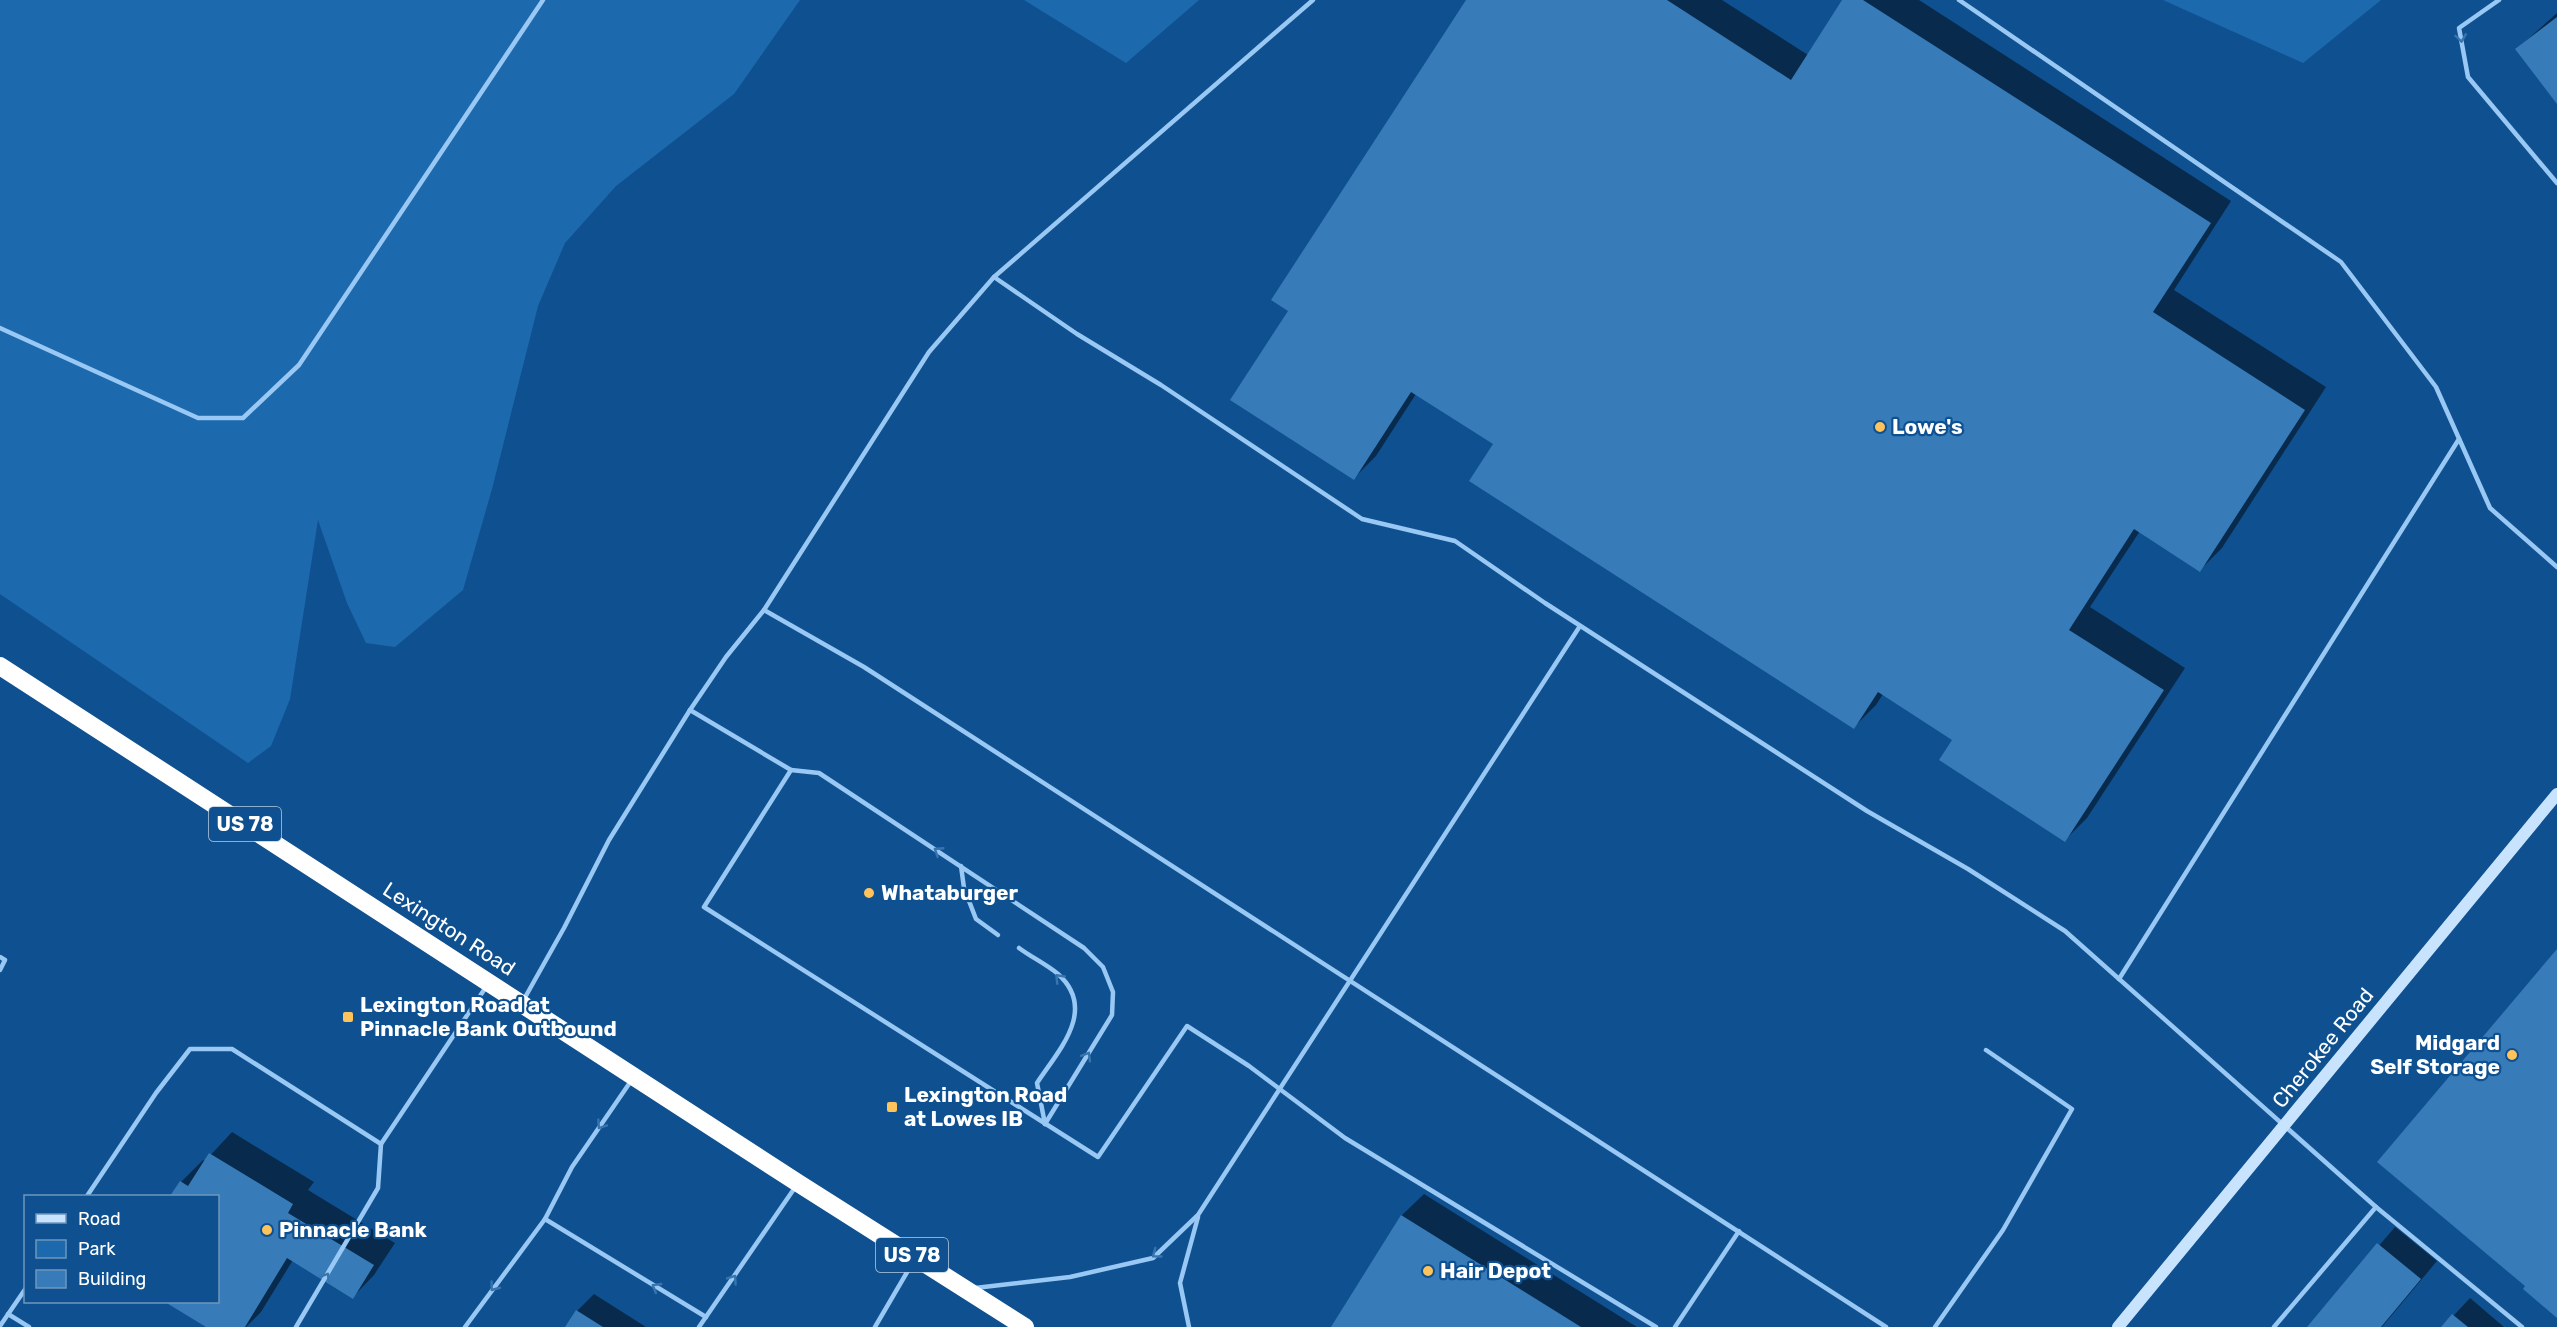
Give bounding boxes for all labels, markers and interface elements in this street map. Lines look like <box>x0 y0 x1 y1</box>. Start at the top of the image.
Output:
one-way arrow <box>2455 33 2467 42</box>
place label: Lowe's <box>1892 414 1963 439</box>
marker: Lowe's <box>1873 420 1887 434</box>
road number: US 78 <box>209 807 281 841</box>
one-way arrow <box>934 847 945 858</box>
street label: Lexington Road <box>378 877 520 981</box>
place label: Whataburger <box>881 880 1019 905</box>
marker: Whataburger <box>862 886 876 900</box>
one-way arrow <box>1055 974 1066 984</box>
street label: Cherokee Road <box>2267 983 2379 1113</box>
place label: Lexington Road at Pinnacle Bank Outbound <box>360 992 617 1041</box>
marker: Lexington Road at Pinnacle Bank Outbound <box>341 1010 355 1024</box>
place label: Midgard Self Storage <box>2370 1030 2500 1079</box>
marker: Midgard Self Storage <box>2505 1048 2519 1062</box>
one-way arrow <box>1079 1052 1091 1062</box>
place label: Lexington Road at Lowes IB <box>904 1082 1067 1131</box>
marker: Lexington Road at Lowes IB <box>885 1100 899 1114</box>
one-way arrow <box>597 1118 608 1129</box>
legend <box>24 1195 219 1303</box>
text: Road <box>78 1208 121 1230</box>
place label: Pinnacle Bank <box>279 1217 428 1242</box>
marker: Pinnacle Bank <box>260 1223 274 1237</box>
text: Park <box>78 1238 116 1260</box>
road number: US 78 <box>876 1238 948 1272</box>
one-way arrow <box>1151 1247 1162 1258</box>
place label: Hair Depot <box>1440 1258 1551 1283</box>
marker: Hair Depot <box>1421 1264 1435 1278</box>
text: Building <box>78 1268 146 1290</box>
one-way arrow <box>319 1273 330 1283</box>
one-way arrow <box>726 1275 737 1286</box>
one-way arrow <box>491 1281 502 1292</box>
one-way arrow <box>652 1282 662 1294</box>

